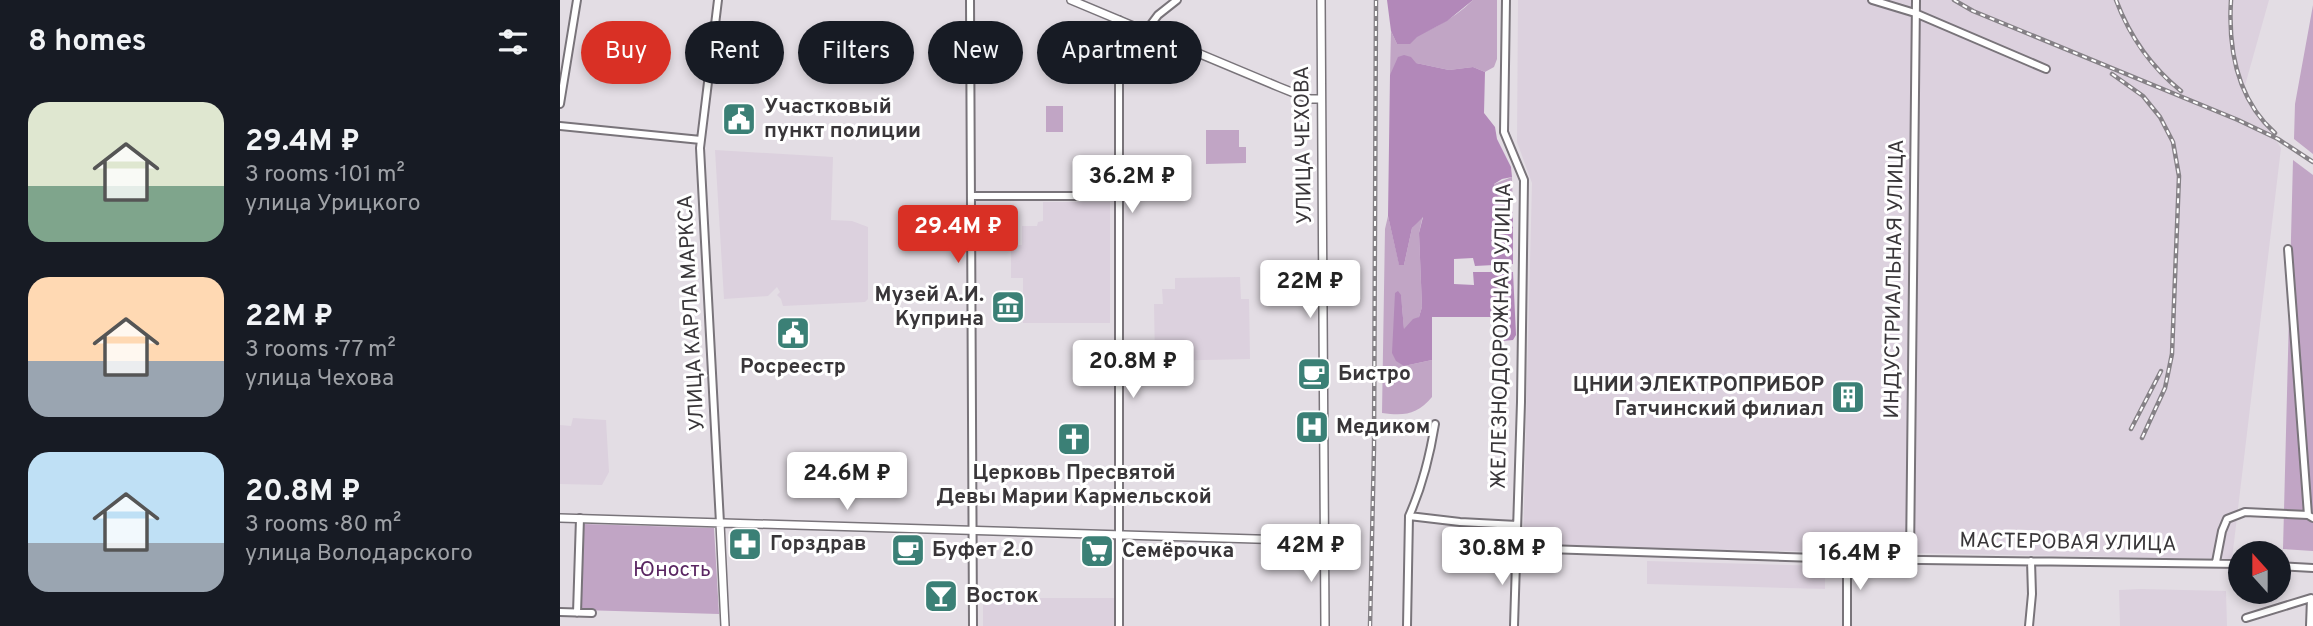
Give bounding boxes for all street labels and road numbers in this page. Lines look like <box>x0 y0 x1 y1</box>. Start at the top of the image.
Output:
street label: УЛИЦА ЧЕХОВА <box>1289 66 1319 224</box>
street label: ИНДУСТРИАЛЬНАЯ УЛИЦА <box>1879 139 1911 419</box>
street label: ЖЕЛЕЗНОДОРОЖНАЯ УЛИЦА <box>1486 182 1518 490</box>
street label: УЛИЦА КАРЛА МАРКСА <box>672 194 712 432</box>
street label: МАСТЕРОВАЯ УЛИЦА <box>1959 528 2177 558</box>

